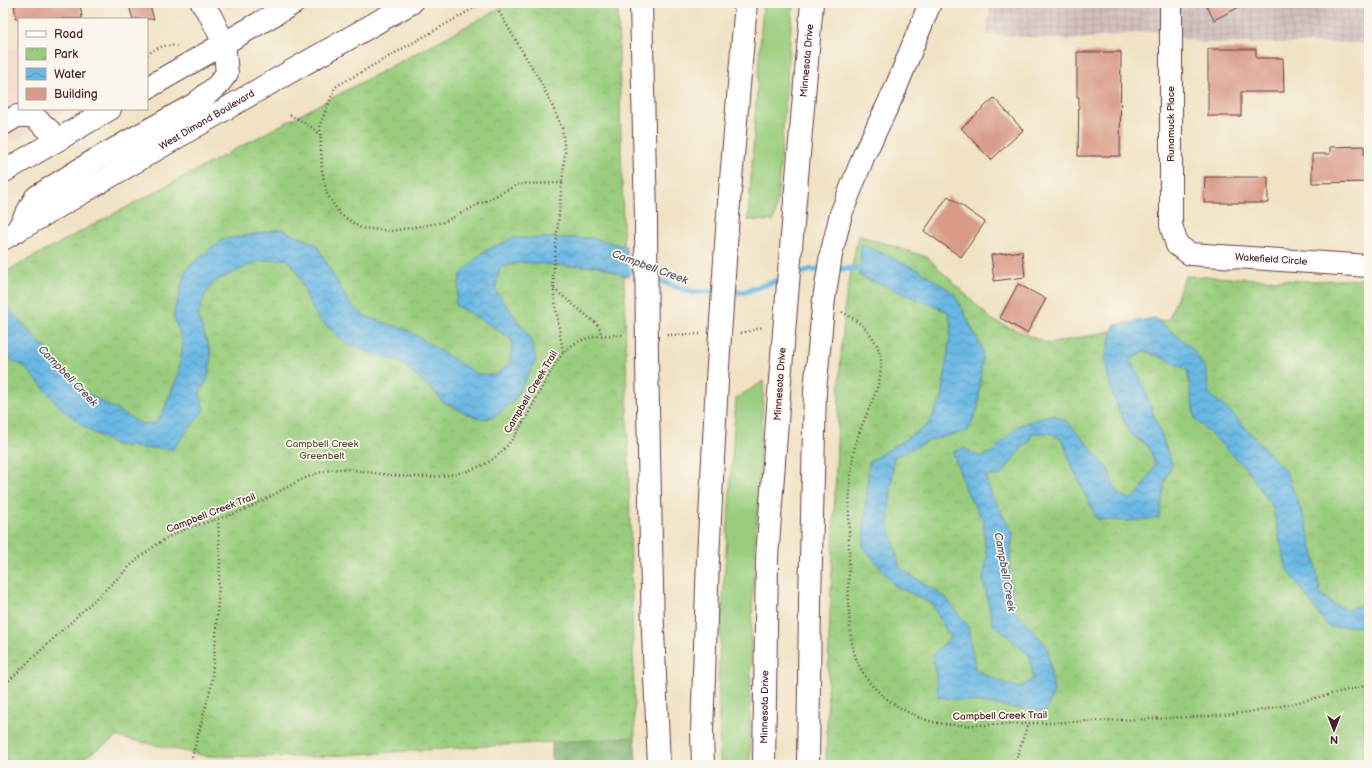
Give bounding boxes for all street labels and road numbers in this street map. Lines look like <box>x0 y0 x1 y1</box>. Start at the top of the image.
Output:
street label: Minnesota Drive <box>798 23 816 98</box>
street label: Runamuck Place <box>1165 86 1177 162</box>
street label: West Dimond Boulevard <box>157 87 257 153</box>
street label: Wakefield Circle <box>1234 251 1308 268</box>
street label: Minnesota Drive <box>771 347 789 421</box>
street label: Campbell Creek Trail <box>502 348 560 436</box>
street label: Campbell Creek Trail <box>165 490 257 536</box>
street label: Minnesota Drive <box>758 670 771 744</box>
street label: Campbell Creek Trail <box>953 709 1047 723</box>

